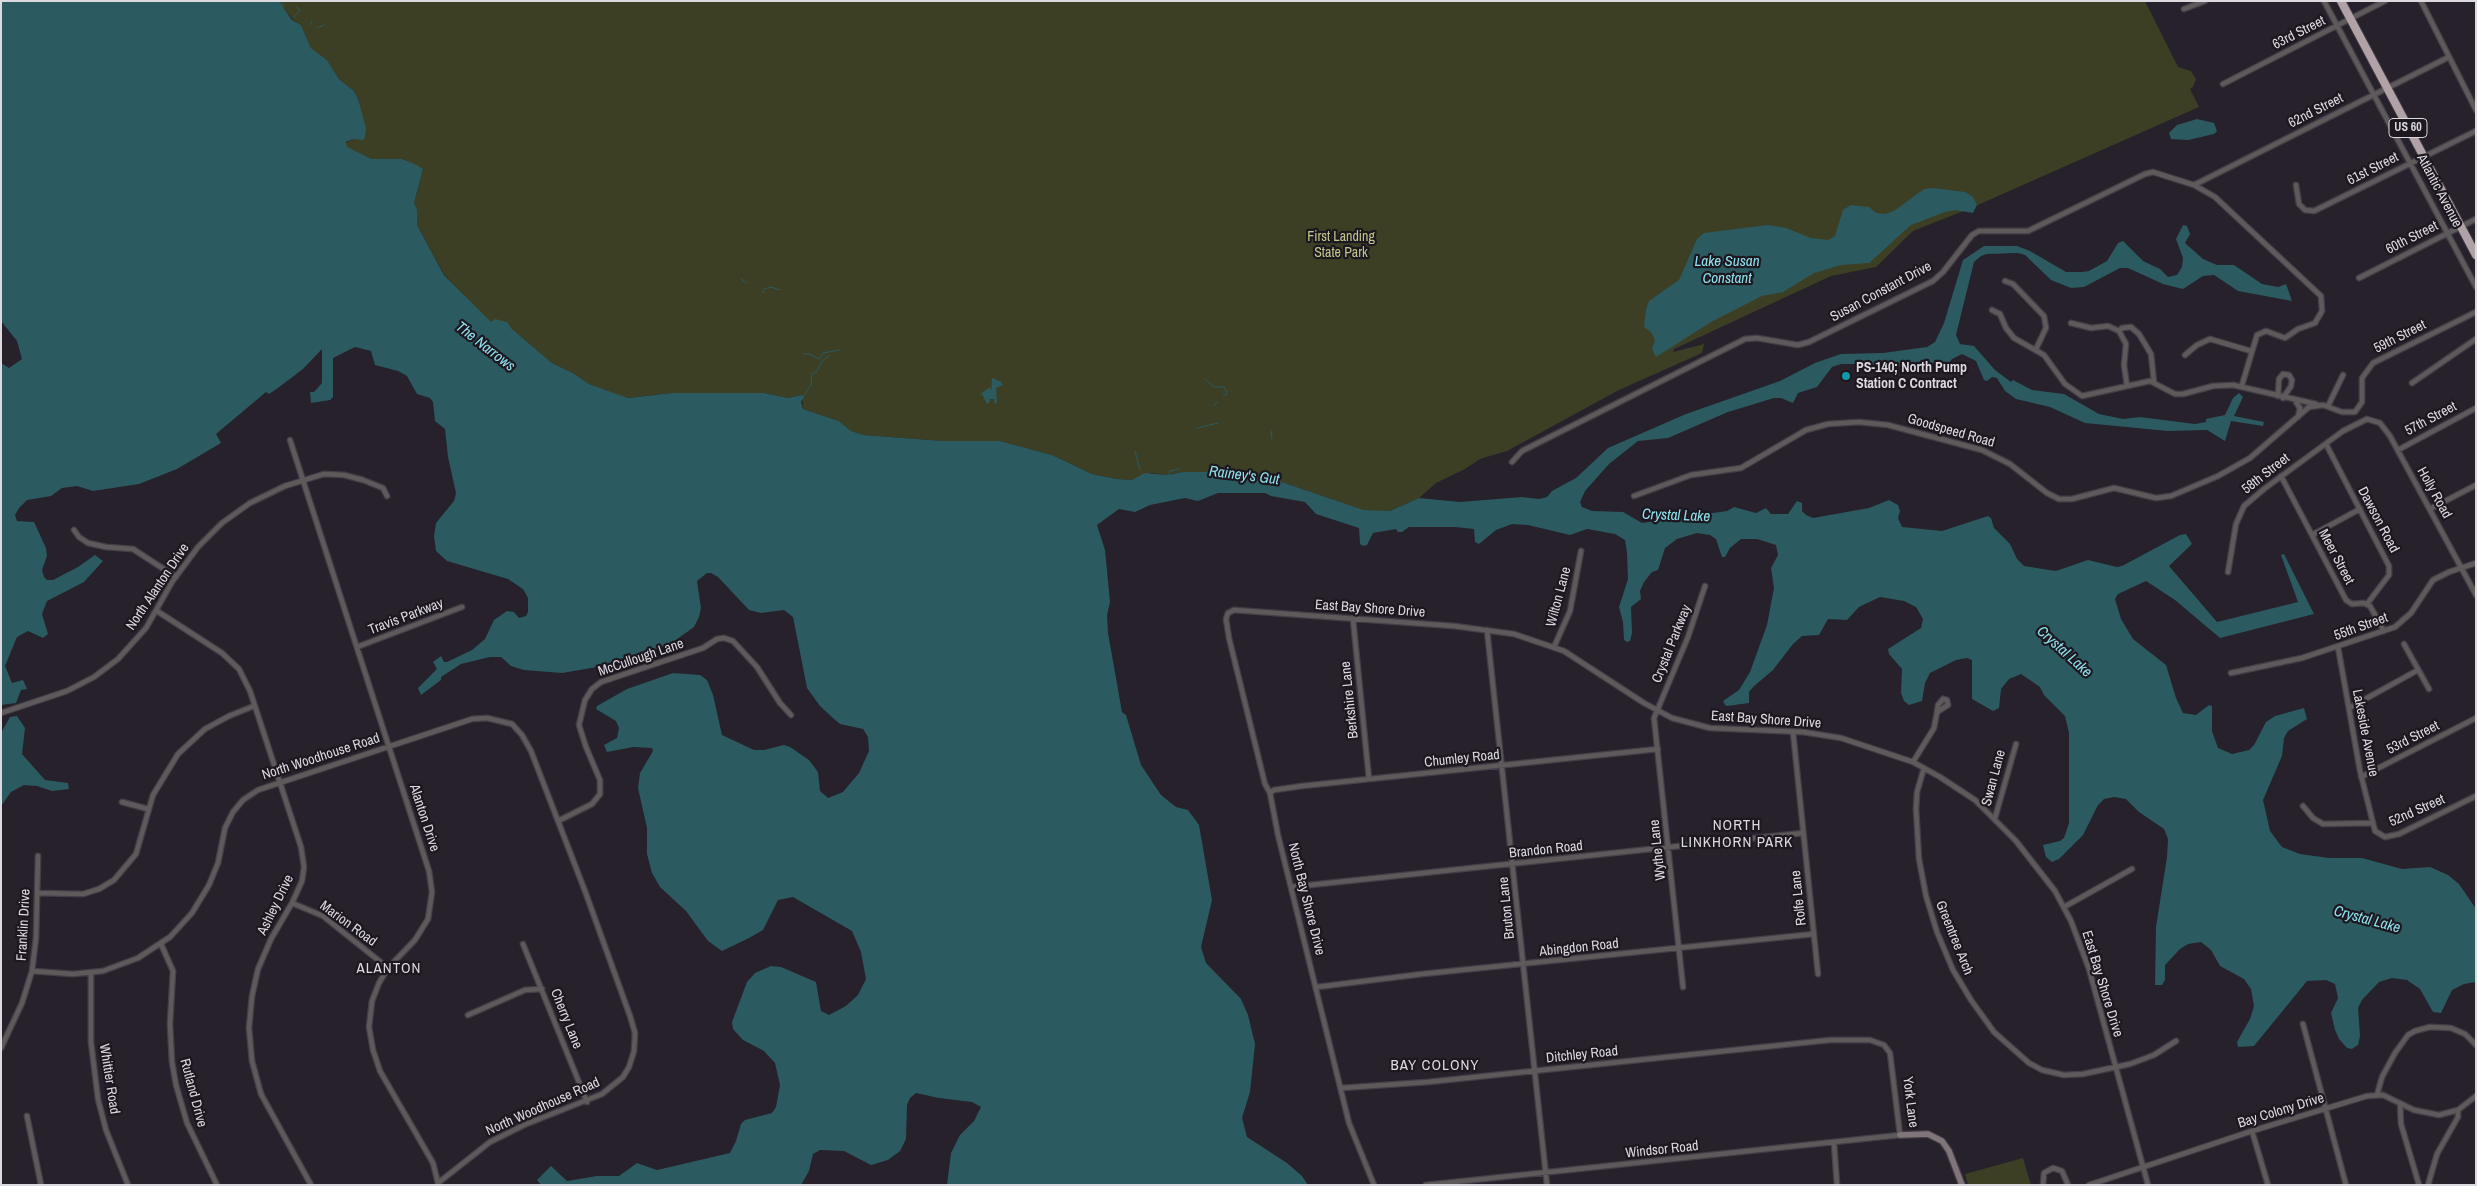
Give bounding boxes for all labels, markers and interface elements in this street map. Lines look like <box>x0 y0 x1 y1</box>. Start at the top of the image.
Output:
street label: 63rd Street <box>2270 13 2328 53</box>
street label: 62nd Street <box>2286 90 2346 132</box>
road number: US 60 <box>2389 119 2427 138</box>
street label: 61st Street <box>2344 149 2402 189</box>
street label: Atlantic Avenue <box>2413 152 2465 230</box>
street label: 60th Street <box>2383 218 2441 258</box>
park label: First Landing State Park <box>1307 229 1375 262</box>
water label: Lake Susan Constant <box>1695 253 1759 288</box>
street label: Susan Constant Drive <box>1827 258 1935 326</box>
street label: 59th Street <box>2371 317 2429 357</box>
water label: The Narrows <box>452 318 518 376</box>
place label: PS-140; North Pump Station C Contract <box>1856 360 1967 392</box>
marker: PS-140; North Pump Station C Contract <box>1840 370 1852 382</box>
street label: 57th Street <box>2402 398 2460 440</box>
street label: Goodspeed Road <box>1905 411 1997 451</box>
street label: 58th Street <box>2239 450 2293 498</box>
water label: Rainey's Gut <box>1208 463 1280 489</box>
street label: Holly Road <box>2413 464 2455 522</box>
street label: Dawson Road <box>2354 484 2402 556</box>
water label: Crystal Lake <box>1642 506 1710 526</box>
street label: Meer Street <box>2315 527 2357 587</box>
street label: North Alanton Drive <box>123 541 193 633</box>
street label: Wilton Lane <box>1543 565 1575 629</box>
street label: Travis Parkway <box>366 595 446 639</box>
street label: East Bay Shore Drive <box>1314 597 1426 621</box>
street label: Crystal Parkway <box>1649 602 1695 686</box>
street label: 55th Street <box>2332 610 2390 644</box>
water label: Crystal Lake <box>2033 622 2095 682</box>
street label: McCullough Lane <box>596 636 686 680</box>
street label: Berkshire Lane <box>1338 660 1362 740</box>
street label: Lakeside Avenue <box>2348 688 2382 778</box>
street label: East Bay Shore Drive <box>1710 708 1822 732</box>
street label: 53rd Street <box>2384 718 2442 758</box>
street label: North Woodhouse Road <box>260 730 382 784</box>
street label: Chumley Road <box>1423 747 1501 771</box>
street label: Swan Lane <box>1978 748 2010 808</box>
street label: Alanton Drive <box>405 782 443 854</box>
street label: 52nd Street <box>2386 791 2448 831</box>
district label: NORTH LINKHORN PARK <box>1679 817 1795 852</box>
street label: Wythe Lane <box>1646 819 1670 881</box>
street label: Brandon Road <box>1508 838 1584 862</box>
street label: North Bay Shore Drive <box>1284 841 1328 957</box>
street label: Rolfe Lane <box>1788 870 1810 926</box>
street label: Ashley Drive <box>254 872 298 938</box>
street label: Bruton Lane <box>1495 876 1519 940</box>
street label: Franklin Drive <box>14 889 34 961</box>
street label: Marion Road <box>316 898 380 950</box>
street label: Greentree Arch <box>1932 898 1976 978</box>
water label: Crystal Lake <box>2332 902 2402 938</box>
street label: East Bay Shore Drive <box>2078 929 2126 1039</box>
street label: Abingdon Road <box>1538 935 1620 961</box>
district label: ALANTON <box>356 960 422 978</box>
street label: Cherry Lane <box>546 987 586 1051</box>
street label: Whittier Road <box>95 1043 123 1115</box>
street label: Ditchley Road <box>1545 1043 1619 1067</box>
street label: Rutland Drive <box>176 1057 210 1129</box>
district label: BAY COLONY <box>1389 1057 1481 1075</box>
street label: North Woodhouse Road <box>483 1074 603 1140</box>
street label: York Lane <box>1899 1075 1921 1129</box>
street label: Bay Colony Drive <box>2236 1090 2326 1132</box>
street label: Windsor Road <box>1625 1138 1699 1162</box>

